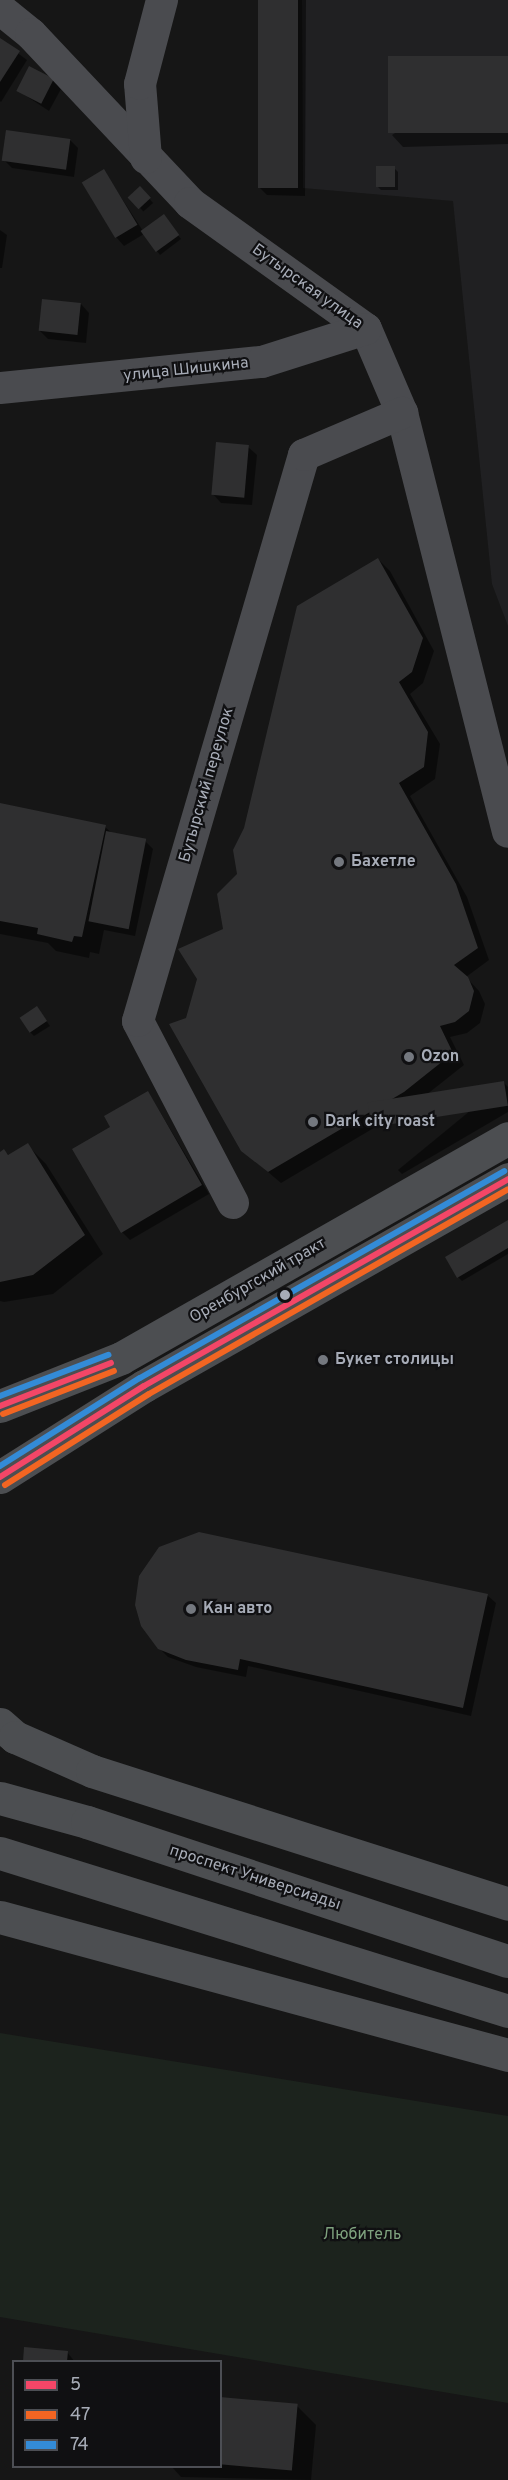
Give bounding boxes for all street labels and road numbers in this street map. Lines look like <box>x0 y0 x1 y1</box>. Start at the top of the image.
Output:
street label: Бутырская улица <box>248 240 366 334</box>
street label: улица Шишкина <box>122 354 250 386</box>
street label: Бутырский переулок <box>176 705 238 865</box>
street label: Оренбургский тракт <box>187 1234 329 1328</box>
street label: проспект Универсиады <box>167 1841 343 1915</box>

